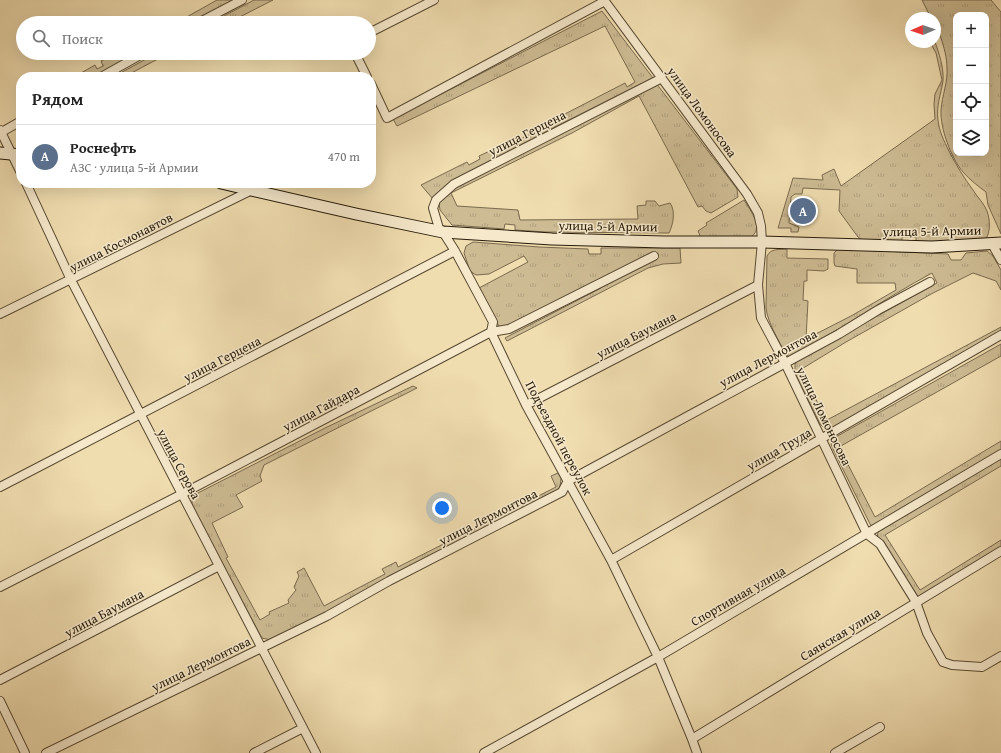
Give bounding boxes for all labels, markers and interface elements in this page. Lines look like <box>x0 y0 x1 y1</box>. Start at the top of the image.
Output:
north arrow <box>905 12 941 48</box>
map controls <box>953 12 989 156</box>
button: + <box>953 12 989 48</box>
search box <box>16 16 376 60</box>
icon: search <box>30 27 52 49</box>
text: Поиск <box>62 28 103 49</box>
button: − <box>953 48 989 84</box>
street label: улица Ломоносова <box>662 62 742 162</box>
button: locate <box>953 84 989 120</box>
text: Рядом <box>32 86 83 111</box>
street label: улица Герцена <box>484 105 570 161</box>
button: layers <box>953 120 989 156</box>
text: Роснефть <box>70 137 136 158</box>
text: A <box>41 147 49 166</box>
text: 470 m <box>328 147 360 166</box>
text: АЗС · улица 5-й Армии <box>70 158 198 177</box>
pin: A <box>790 196 816 226</box>
street label: улица Космонавтов <box>65 208 176 277</box>
street label: улица 5-й Армии <box>557 216 658 236</box>
street label: улица 5-й Армии <box>881 221 982 241</box>
street label: улица Баумана <box>592 306 680 364</box>
street label: улица Лермонтова <box>715 324 821 392</box>
street label: улица Герцена <box>179 331 265 387</box>
street label: улица Ломоносова <box>791 362 857 469</box>
street label: Подъездной переулок <box>521 377 597 499</box>
street label: улица Гайдара <box>278 379 364 437</box>
street label: улица Труда <box>742 422 816 476</box>
street label: улица Серова <box>152 425 206 503</box>
street label: улица Лермонтова <box>435 484 541 550</box>
your location <box>432 498 452 518</box>
street label: Спортивная улица <box>687 561 790 631</box>
street label: улица Баумана <box>60 584 148 642</box>
street label: Саянская улица <box>796 602 884 665</box>
street label: улица Лермонтова <box>147 631 255 697</box>

